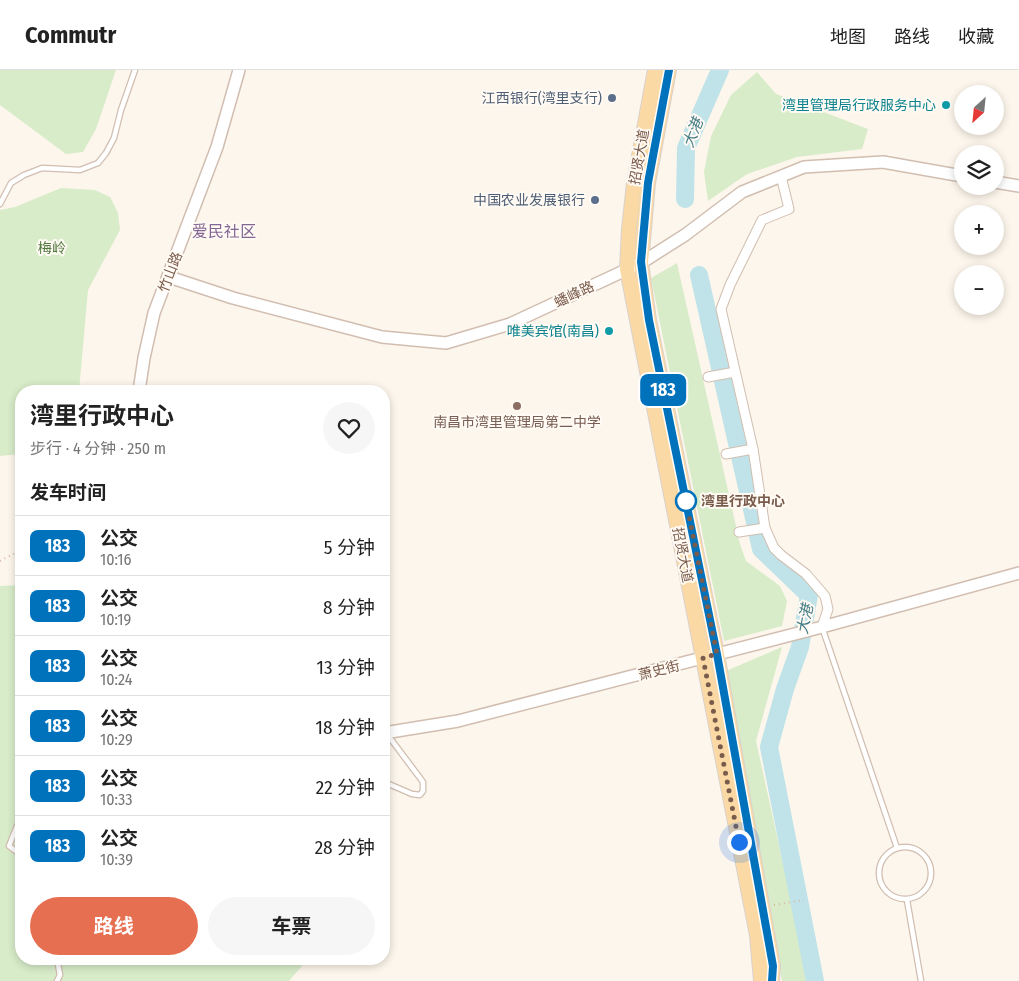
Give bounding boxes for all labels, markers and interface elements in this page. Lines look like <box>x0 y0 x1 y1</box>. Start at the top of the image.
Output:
text: Commutr <box>25 21 116 49</box>
text: 地图 <box>830 26 866 48</box>
text: 路线 <box>894 26 930 48</box>
text: 收藏 <box>958 26 994 48</box>
north arrow <box>954 85 1004 135</box>
map controls <box>954 85 1004 315</box>
place label: 江西银行(湾里支行) <box>482 90 602 107</box>
marker: 江西银行(湾里支行) <box>606 92 618 104</box>
place label: 湾里管理局行政服务中心 <box>782 97 936 114</box>
marker: 湾里管理局行政服务中心 <box>940 99 952 111</box>
water label: 大港 <box>679 114 707 150</box>
street label: 招贤大道 <box>626 128 653 186</box>
button: layers <box>954 145 1004 195</box>
place label: 中国农业发展银行 <box>473 192 585 209</box>
marker: 中国农业发展银行 <box>589 194 601 206</box>
button: + <box>954 205 1004 255</box>
district label: 爱民社区 <box>192 222 256 241</box>
park label: 梅岭 <box>38 240 66 257</box>
street label: 竹山路 <box>155 250 186 295</box>
button: − <box>954 265 1004 315</box>
street label: 蟠峰路 <box>552 278 597 311</box>
place label: 唯美宾馆(南昌) <box>507 323 599 340</box>
marker: 唯美宾馆(南昌) <box>603 325 615 337</box>
line badge: 183 <box>634 374 692 406</box>
text: 183 <box>650 379 676 401</box>
marker: 南昌市湾里管理局第二中学 <box>511 400 523 412</box>
text: 湾里行政中心 <box>30 402 174 430</box>
button: heart <box>323 402 375 454</box>
place label: 南昌市湾里管理局第二中学 <box>433 414 601 431</box>
text: 步行 · 4 分钟 · 250 m <box>30 439 166 458</box>
text: 发车时间 <box>30 481 106 504</box>
marker: 湾里行政中心 <box>675 490 697 512</box>
place label: 湾里行政中心 <box>701 493 785 510</box>
street label: 招贤大道 <box>669 526 696 584</box>
text: 公交 <box>100 527 138 550</box>
text: 183 <box>45 535 70 557</box>
text: 5 分钟 <box>324 536 375 559</box>
text: 10:16 <box>100 550 132 569</box>
text: 公交 <box>100 587 138 610</box>
text: 183 <box>45 595 70 617</box>
text: 8 分钟 <box>323 596 375 619</box>
water label: 大港 <box>793 601 817 635</box>
text: 10:19 <box>100 610 131 629</box>
text: 公交 <box>100 647 138 670</box>
text: 183 <box>45 655 70 677</box>
text: 13 分钟 <box>317 656 375 679</box>
street label: 萧史街 <box>637 657 682 684</box>
text: 10:24 <box>100 670 132 689</box>
text: 公交 <box>100 707 138 730</box>
text: 183 <box>45 715 70 737</box>
text: 18 分钟 <box>316 716 375 739</box>
text: 10:29 <box>100 730 133 749</box>
text: 公交 <box>100 767 138 790</box>
text: 183 <box>45 775 70 797</box>
text: 22 分钟 <box>316 776 375 799</box>
text: 10:33 <box>100 790 133 809</box>
text: 公交 <box>100 827 138 850</box>
your location <box>727 830 752 855</box>
text: 183 <box>45 835 70 857</box>
text: 28 分钟 <box>315 836 375 859</box>
text: 10:39 <box>100 850 133 869</box>
button: 路线 <box>30 897 198 955</box>
button: 车票 <box>208 897 375 955</box>

